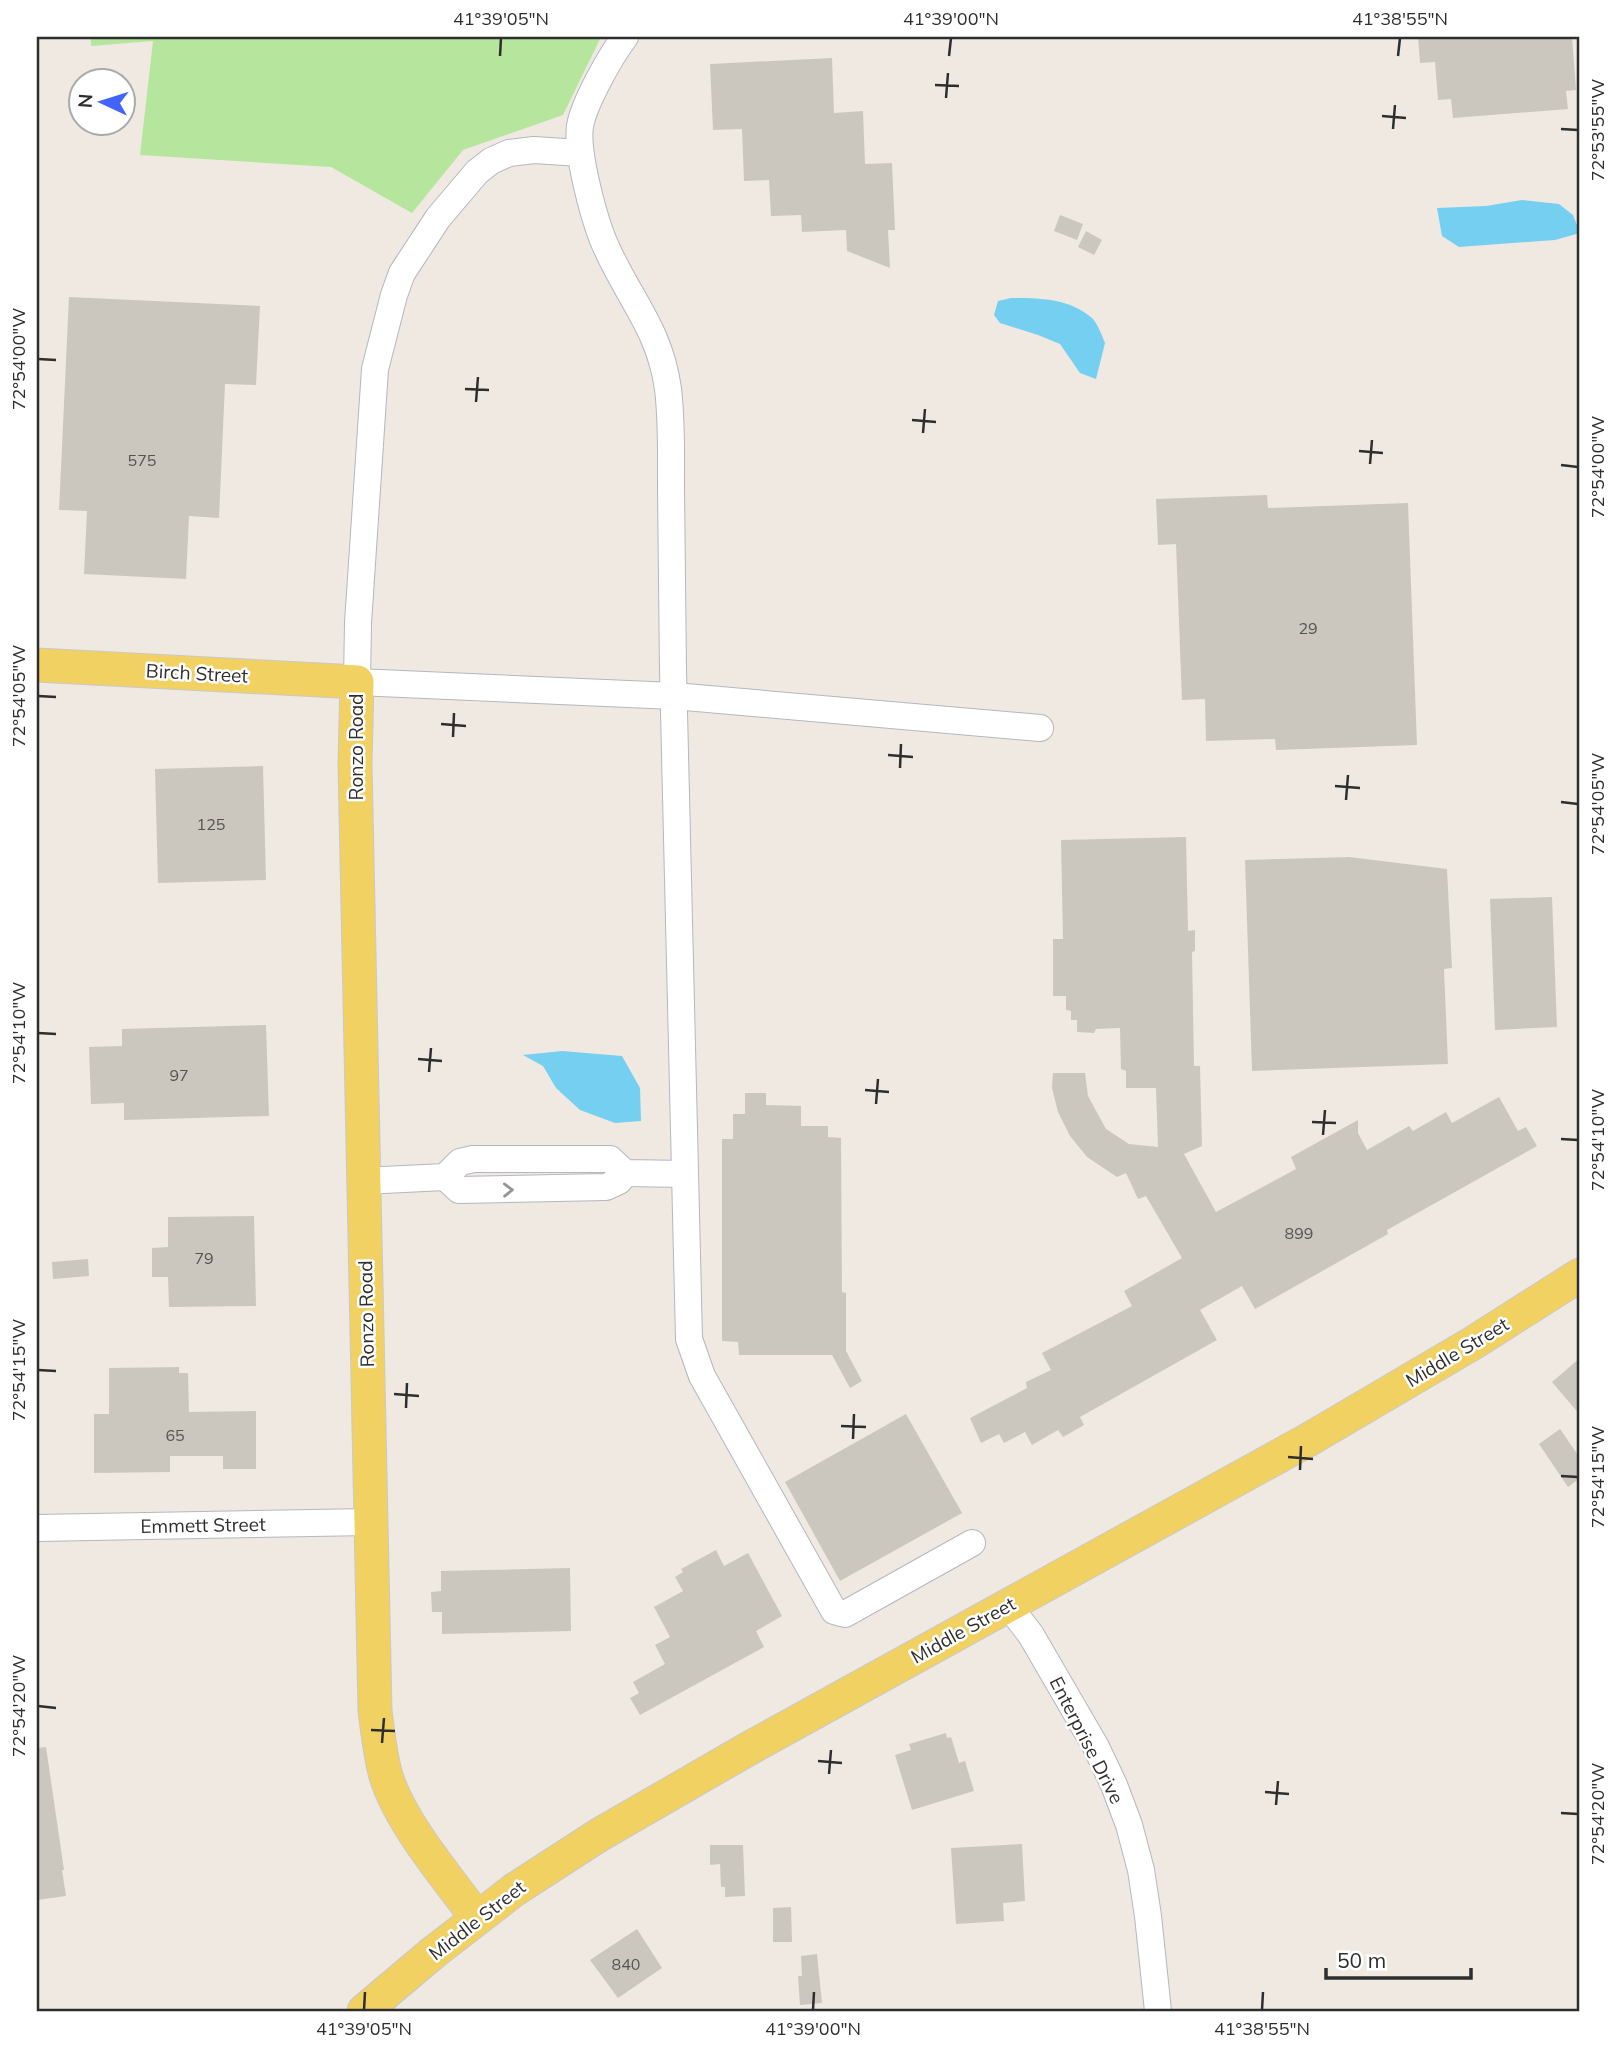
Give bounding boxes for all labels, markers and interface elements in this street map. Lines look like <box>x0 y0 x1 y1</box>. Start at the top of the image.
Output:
text: 41°39'05"N <box>453 7 549 30</box>
text: 41°39'00"N <box>903 7 999 30</box>
text: 41°38'55"N <box>1352 7 1448 30</box>
north arrow <box>66 66 136 136</box>
text: 72°53'55"W <box>1586 79 1609 181</box>
text: N <box>73 93 98 109</box>
text: 72°54'00"W <box>7 308 30 410</box>
text: 72°54'00"W <box>1586 416 1609 518</box>
house number: 575 <box>128 450 156 470</box>
house number: 29 <box>1298 618 1318 638</box>
text: 72°54'05"W <box>7 645 30 747</box>
street label: Birch Street <box>145 658 249 688</box>
street label: Ronzo Road <box>344 694 368 800</box>
text: 72°54'05"W <box>1586 753 1609 855</box>
house number: 125 <box>197 814 225 834</box>
text: 72°54'10"W <box>7 982 30 1084</box>
house number: 97 <box>169 1065 189 1085</box>
text: 72°54'10"W <box>1586 1089 1609 1191</box>
one-way arrow <box>503 1182 514 1198</box>
house number: 899 <box>1285 1223 1313 1243</box>
house number: 79 <box>194 1248 214 1268</box>
street label: Ronzo Road <box>353 1260 379 1368</box>
street label: Middle Street <box>1401 1312 1513 1392</box>
text: 72°54'15"W <box>7 1319 30 1421</box>
house number: 65 <box>165 1425 185 1445</box>
text: 72°54'15"W <box>1586 1426 1609 1528</box>
street label: Emmett Street <box>140 1512 266 1538</box>
street label: Middle Street <box>906 1591 1020 1669</box>
text: 72°54'20"W <box>7 1655 30 1757</box>
street label: Enterprise Drive <box>1045 1672 1129 1808</box>
text: 72°54'20"W <box>1586 1763 1609 1865</box>
street label: Middle Street <box>424 1875 530 1965</box>
scale bar <box>1326 1936 1472 1980</box>
text: 50 m <box>1337 1947 1386 1973</box>
house number: 840 <box>612 1954 640 1974</box>
text: 41°39'05"N <box>316 2017 412 2040</box>
text: 41°39'00"N <box>765 2017 861 2040</box>
text: 41°38'55"N <box>1214 2017 1310 2040</box>

